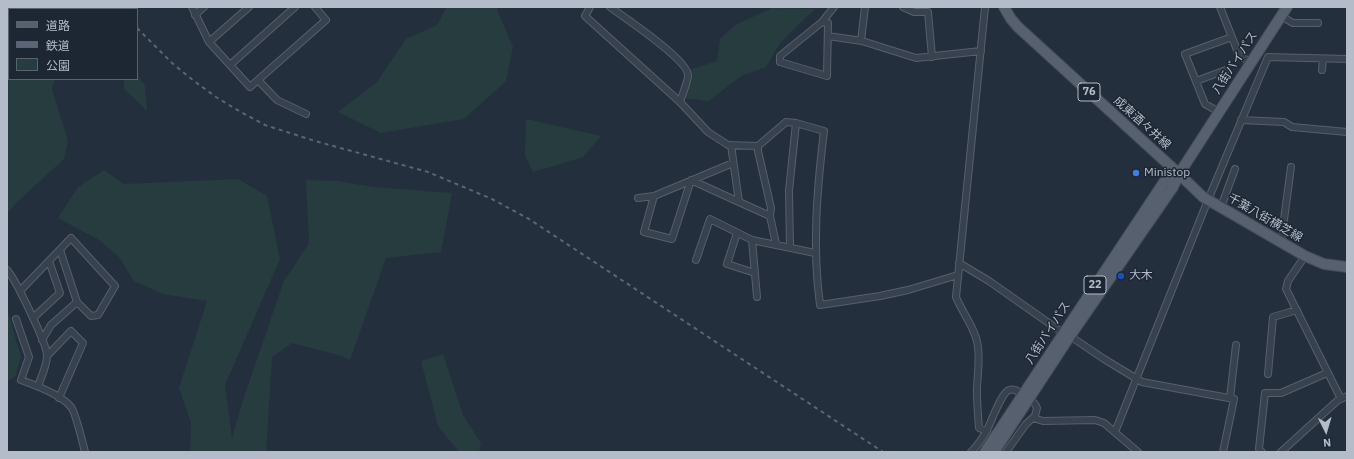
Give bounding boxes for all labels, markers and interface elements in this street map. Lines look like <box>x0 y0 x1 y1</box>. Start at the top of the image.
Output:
legend <box>8 8 138 80</box>
text: 道路 <box>46 18 70 33</box>
street label: 八街バイパス <box>1209 29 1261 97</box>
text: 鉄道 <box>46 38 70 53</box>
text: 公園 <box>46 58 70 73</box>
road number: 76 <box>1078 83 1100 101</box>
street label: 成東酒々井線 <box>1110 94 1174 152</box>
place label: Ministop <box>1144 166 1190 180</box>
marker: Ministop <box>1131 168 1141 178</box>
street label: 千葉八街横芝線 <box>1225 191 1305 245</box>
place label: 大木 <box>1129 269 1153 283</box>
marker: 大木 <box>1116 271 1126 281</box>
road number: 22 <box>1084 276 1106 294</box>
street label: 八街バイパス <box>1022 299 1074 367</box>
north arrow <box>1306 411 1346 451</box>
text: N <box>1322 436 1332 450</box>

